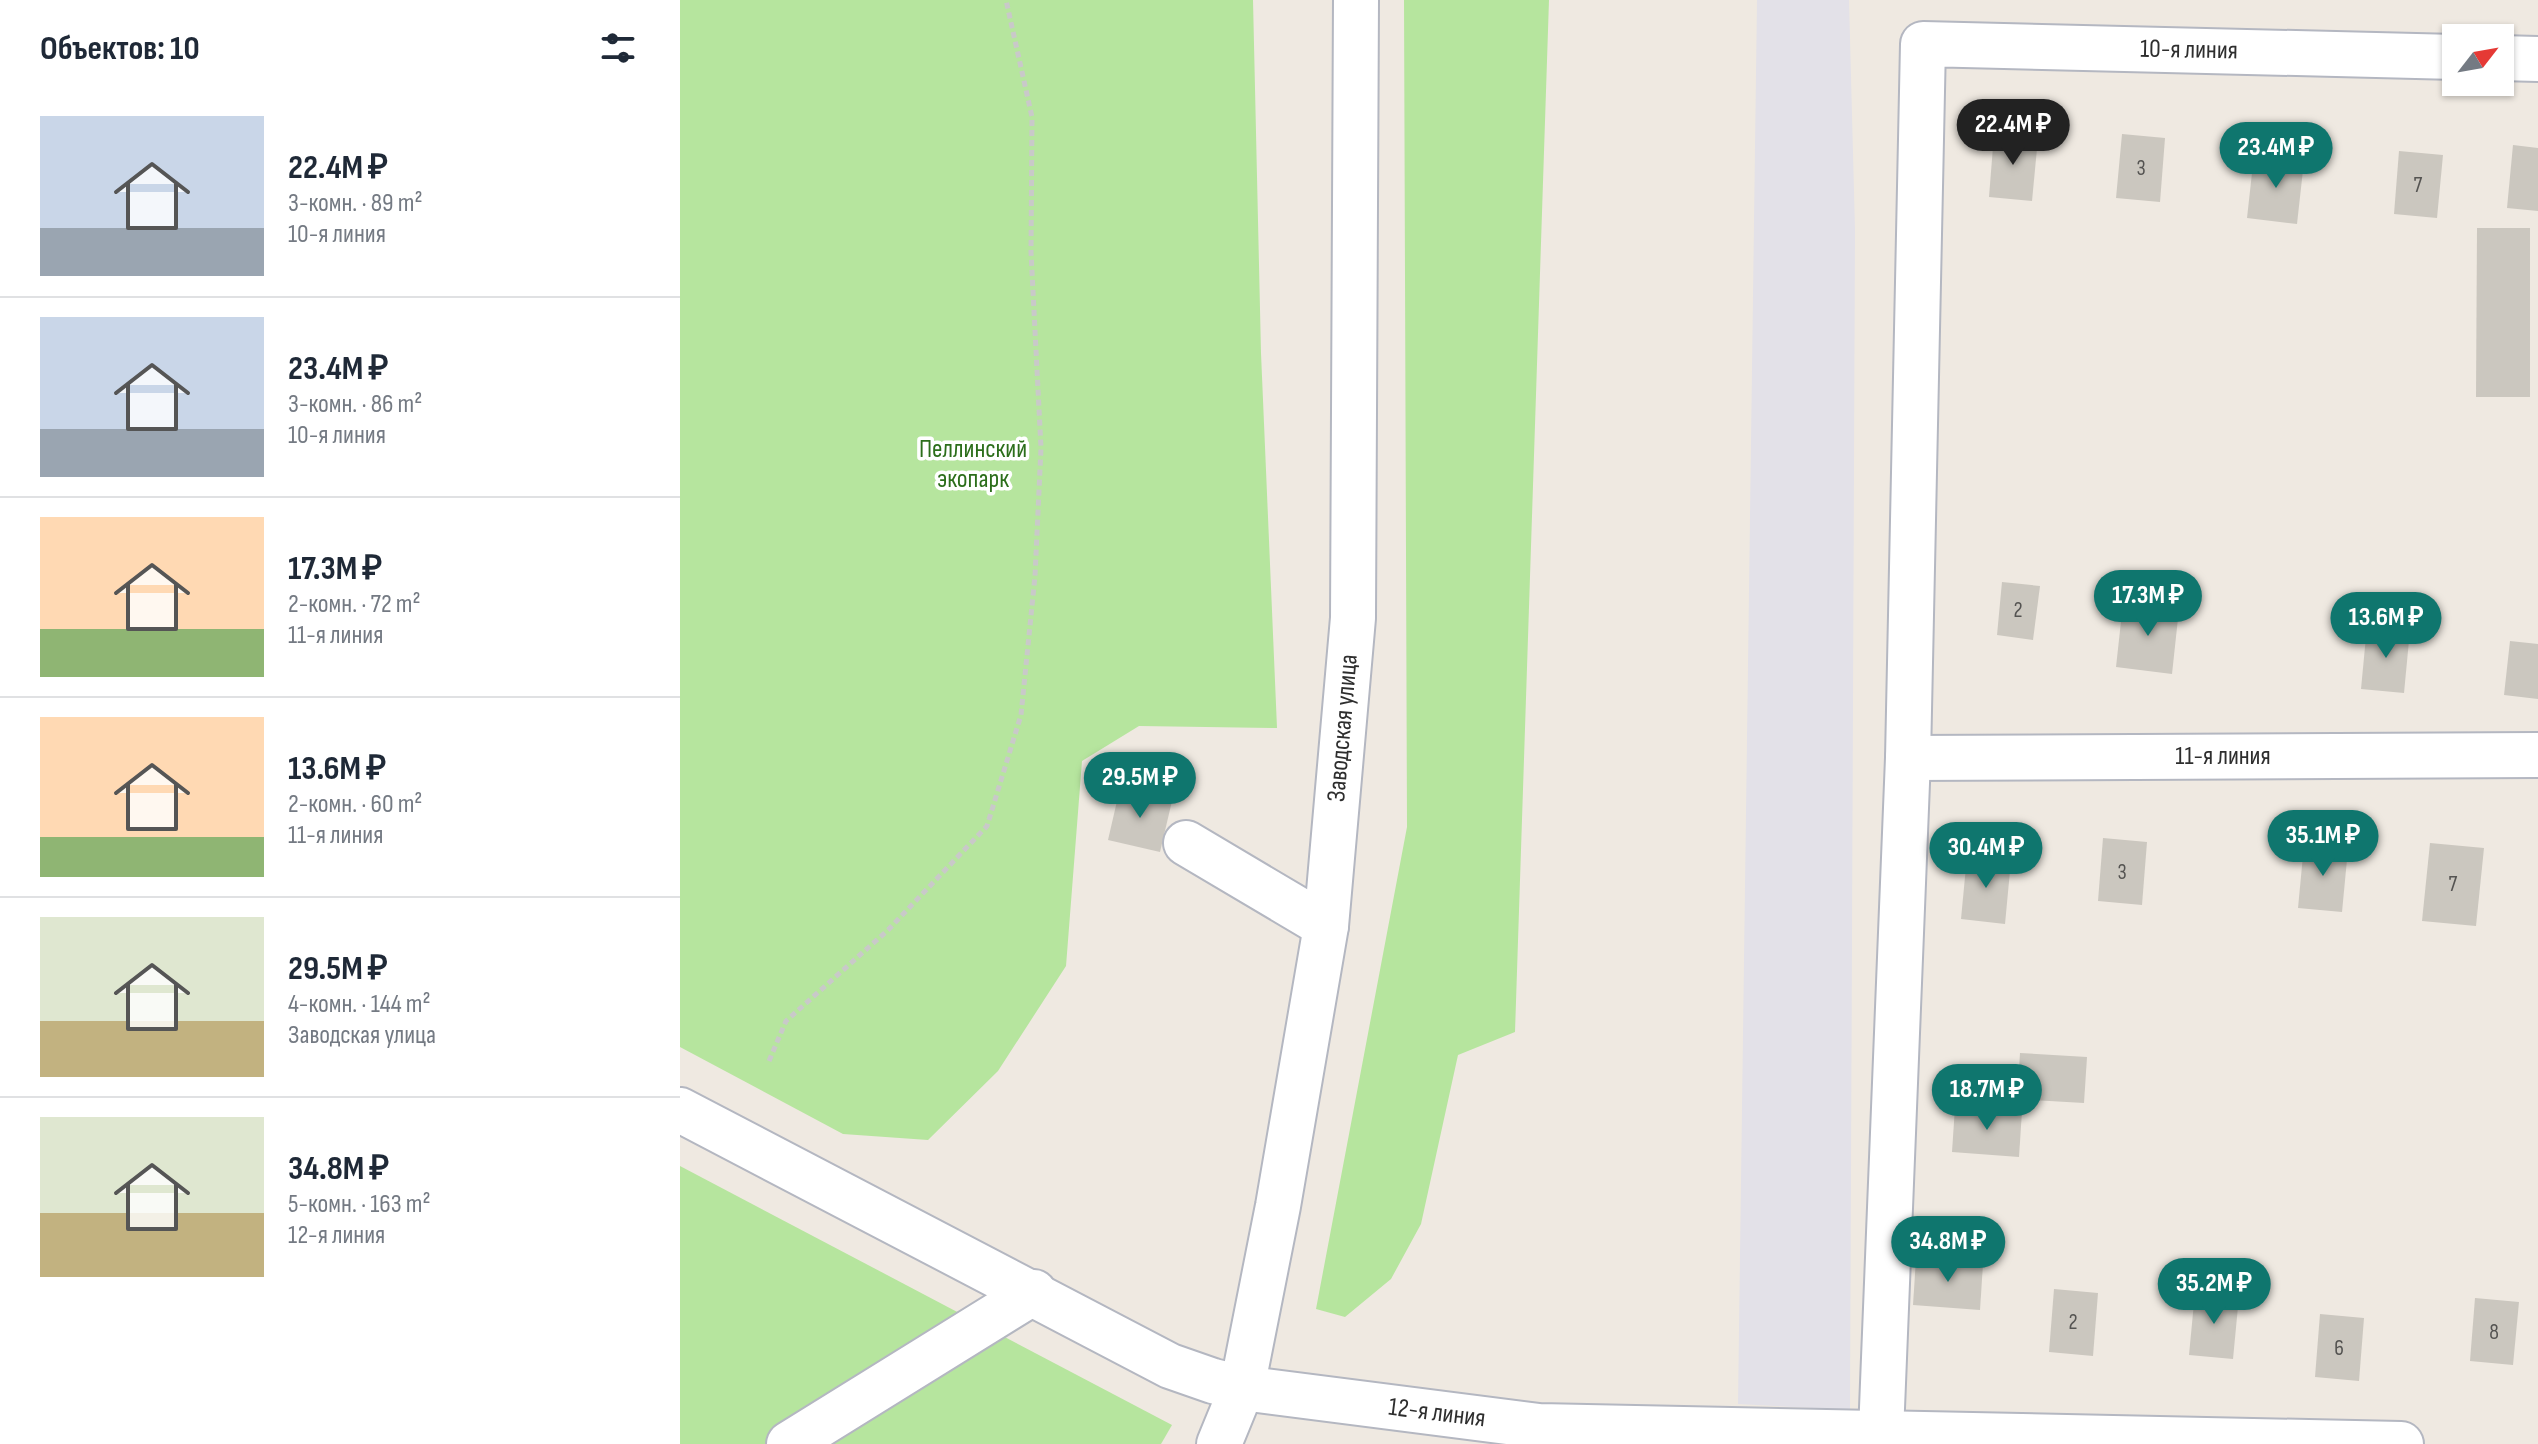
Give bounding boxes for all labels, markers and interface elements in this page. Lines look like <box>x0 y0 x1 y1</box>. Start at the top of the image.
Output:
north arrow <box>2442 24 2514 96</box>
map controls <box>2442 24 2514 96</box>
icon: filters <box>596 26 640 70</box>
text: Объектов: 10 <box>40 28 200 69</box>
street label: 10-я линия <box>2140 34 2238 66</box>
pin: 22.4M ₽ <box>1939 99 2087 167</box>
text: 22.4M ₽ <box>1975 109 2051 140</box>
pin: 23.4M ₽ <box>2202 122 2350 190</box>
text: 23.4M ₽ <box>2238 132 2314 163</box>
text: 22.4M ₽ <box>288 147 388 188</box>
icon: home <box>104 148 200 244</box>
house number: 3 <box>2136 155 2146 182</box>
house number: 7 <box>2414 172 2423 199</box>
text: 3-комн. · 89 m² <box>288 188 423 219</box>
text: 10-я линия <box>288 219 386 250</box>
text: 23.4M ₽ <box>288 348 388 389</box>
icon: home <box>104 349 200 445</box>
text: 3-комн. · 86 m² <box>288 389 422 420</box>
text: 10-я линия <box>288 420 386 451</box>
park label: Пеллинский экопарк <box>919 434 1027 495</box>
text: 17.3M ₽ <box>288 548 382 589</box>
icon: home <box>104 549 200 645</box>
pin: 17.3M ₽ <box>2074 570 2222 638</box>
text: 17.3M ₽ <box>2112 580 2184 611</box>
text: 2-комн. · 72 m² <box>288 589 421 620</box>
pin: 13.6M ₽ <box>2312 592 2460 660</box>
house number: 2 <box>2013 597 2023 624</box>
text: 13.6M ₽ <box>2348 602 2424 633</box>
text: 11-я линия <box>288 620 383 651</box>
street label: Заводская улица <box>1321 653 1365 803</box>
street label: 11-я линия <box>2175 741 2271 772</box>
text: 13.6M ₽ <box>288 748 386 789</box>
icon: home <box>104 749 200 845</box>
pin: 29.5M ₽ <box>1066 752 1214 820</box>
text: 29.5M ₽ <box>1102 762 1178 793</box>
text: 2-комн. · 60 m² <box>288 789 422 820</box>
pin: 35.1M ₽ <box>2249 810 2397 878</box>
text: 11-я линия <box>288 820 383 851</box>
text: 35.1M ₽ <box>2286 820 2360 851</box>
pin: 30.4M ₽ <box>1912 822 2060 890</box>
text: 30.4M ₽ <box>1947 832 2025 863</box>
house number: 3 <box>2117 859 2127 886</box>
house number: 7 <box>2449 871 2458 898</box>
text: 29.5M ₽ <box>288 948 388 989</box>
icon: home <box>104 949 200 1045</box>
text: 4-комн. · 144 m² <box>288 989 431 1020</box>
text: Заводская улица <box>288 1020 436 1051</box>
pin: 18.7M ₽ <box>1913 1064 2061 1132</box>
text: 18.7M ₽ <box>1950 1074 2024 1105</box>
text: 34.8M ₽ <box>288 1148 389 1189</box>
icon: home <box>104 1149 200 1245</box>
text: 5-комн. · 163 m² <box>288 1189 431 1220</box>
pin: 34.8M ₽ <box>1874 1216 2022 1284</box>
text: 12-я линия <box>288 1220 385 1251</box>
text: 34.8M ₽ <box>1909 1226 1987 1257</box>
pin: 35.2M ₽ <box>2140 1258 2288 1326</box>
text: 35.2M ₽ <box>2176 1268 2252 1299</box>
house number: 2 <box>2068 1309 2078 1336</box>
house number: 8 <box>2489 1319 2499 1346</box>
house number: 6 <box>2334 1335 2344 1362</box>
street label: 12-я линия <box>1387 1392 1487 1434</box>

